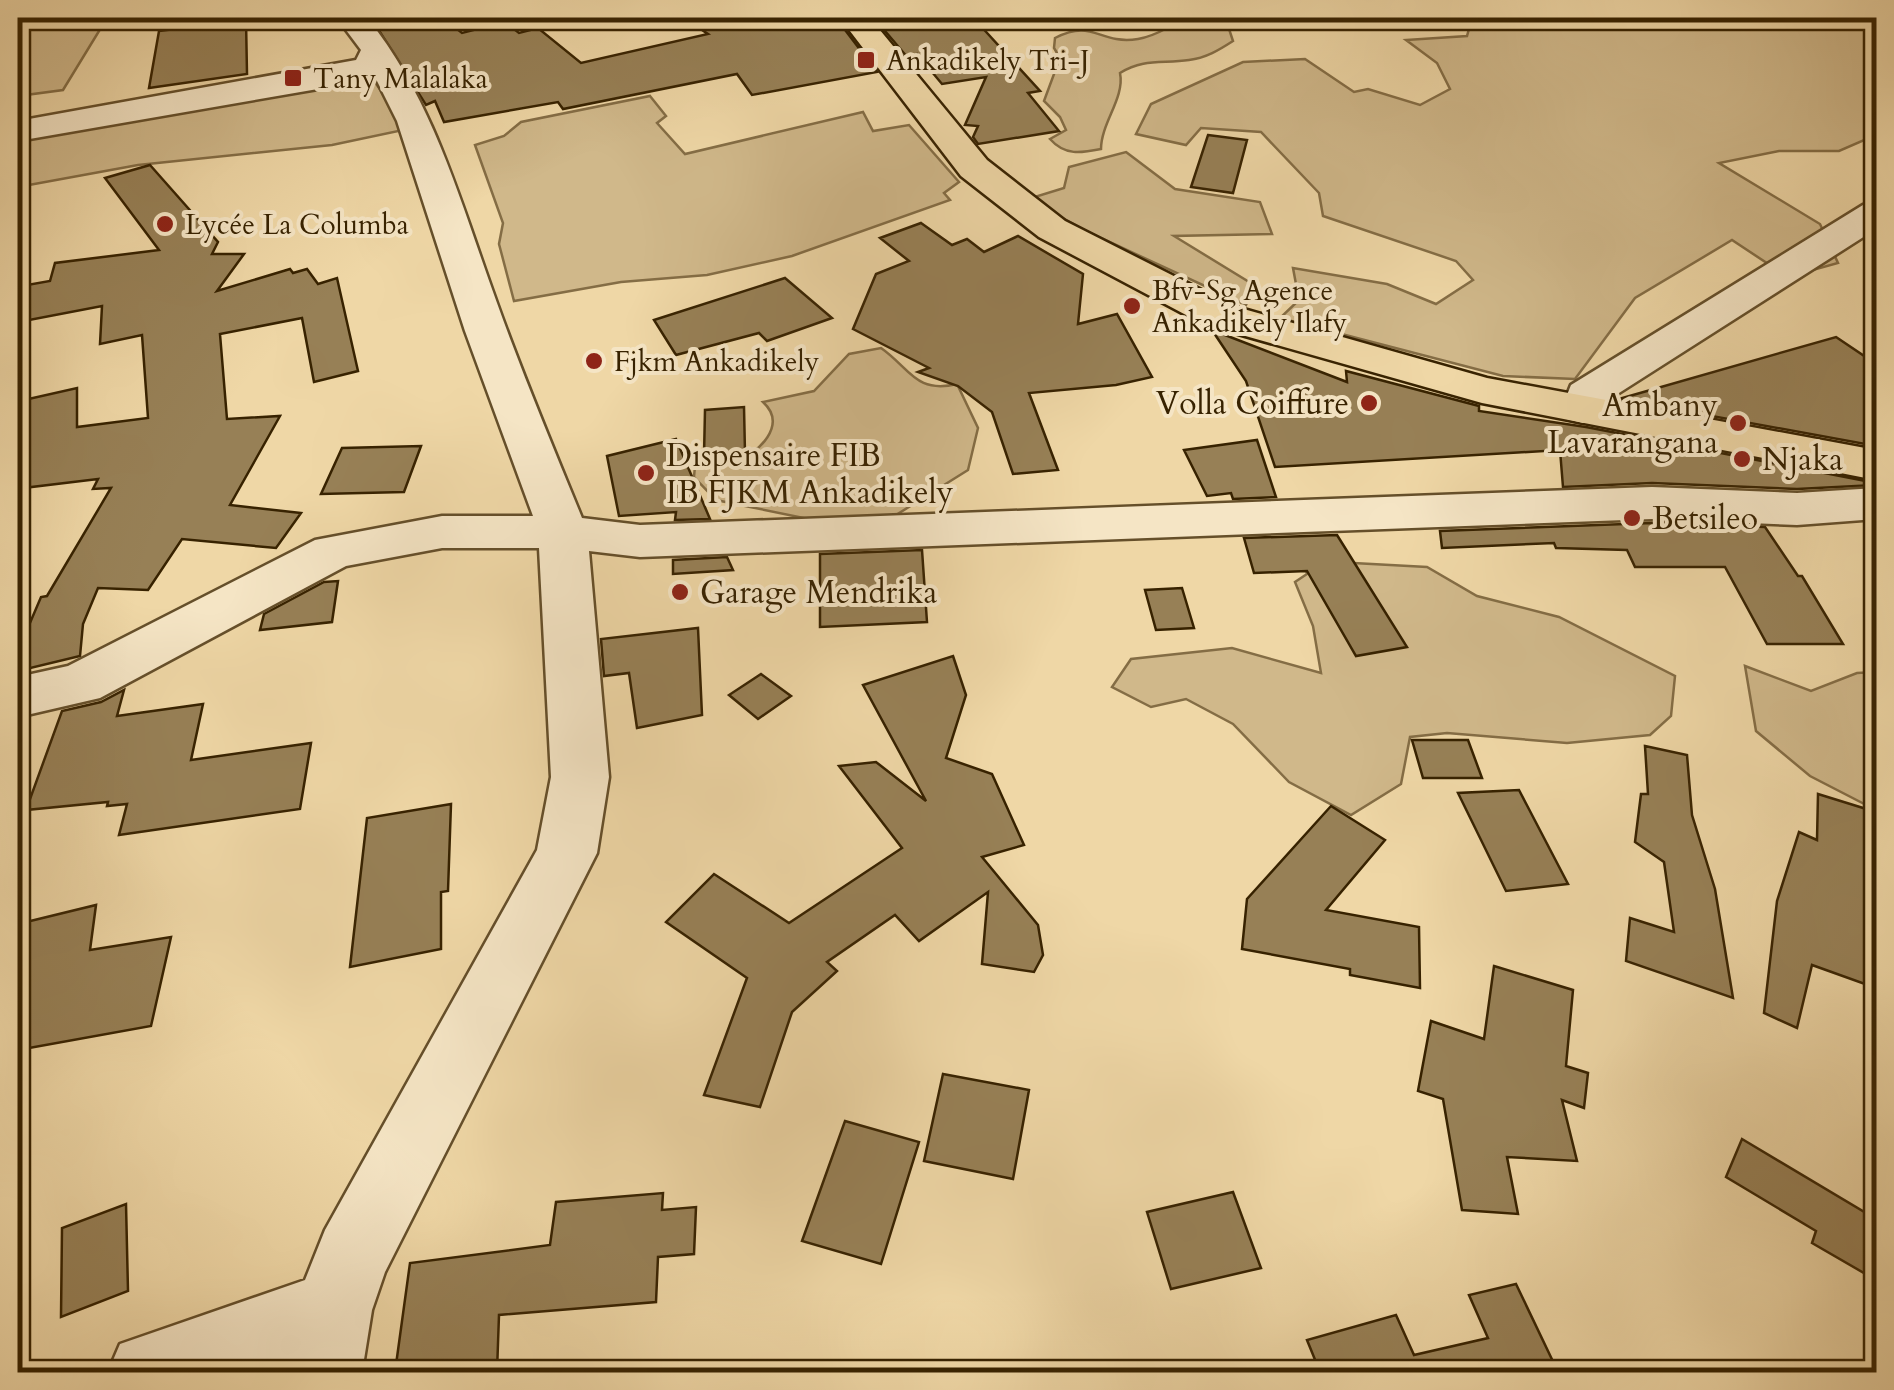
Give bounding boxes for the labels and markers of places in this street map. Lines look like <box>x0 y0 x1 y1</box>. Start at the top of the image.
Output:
place label: Ankadikely Tri-J <box>886 42 1089 80</box>
marker: Ankadikely Tri-J <box>855 49 877 71</box>
place label: Tany Malalaka <box>313 60 488 98</box>
marker: Tany Malalaka <box>282 67 304 89</box>
place label: Lycée La Columba <box>185 206 409 244</box>
marker: Lycée La Columba <box>154 213 176 235</box>
place label: Bfv-Sg Agence Ankadikely Ilafy <box>1152 272 1347 342</box>
marker: Bfv-Sg Agence Ankadikely Ilafy <box>1121 295 1143 317</box>
place label: Fjkm Ankadikely <box>614 343 820 381</box>
marker: Fjkm Ankadikely <box>583 350 605 372</box>
place label: Volla Coiffure <box>1156 382 1349 426</box>
place label: Ambany Lavarangana <box>1547 384 1718 465</box>
marker: Volla Coiffure <box>1358 392 1380 414</box>
marker: Ambany Lavarangana <box>1727 412 1749 434</box>
place label: Dispensaire FIB IB FJKM Ankadikely <box>666 434 954 515</box>
place label: Njaka <box>1762 438 1843 482</box>
marker: Njaka <box>1731 448 1753 470</box>
marker: Dispensaire FIB IB FJKM Ankadikely <box>635 462 657 484</box>
place label: Betsileo <box>1652 497 1758 541</box>
marker: Betsileo <box>1621 507 1643 529</box>
place label: Garage Mendrika <box>700 571 937 615</box>
marker: Garage Mendrika <box>669 581 691 603</box>

